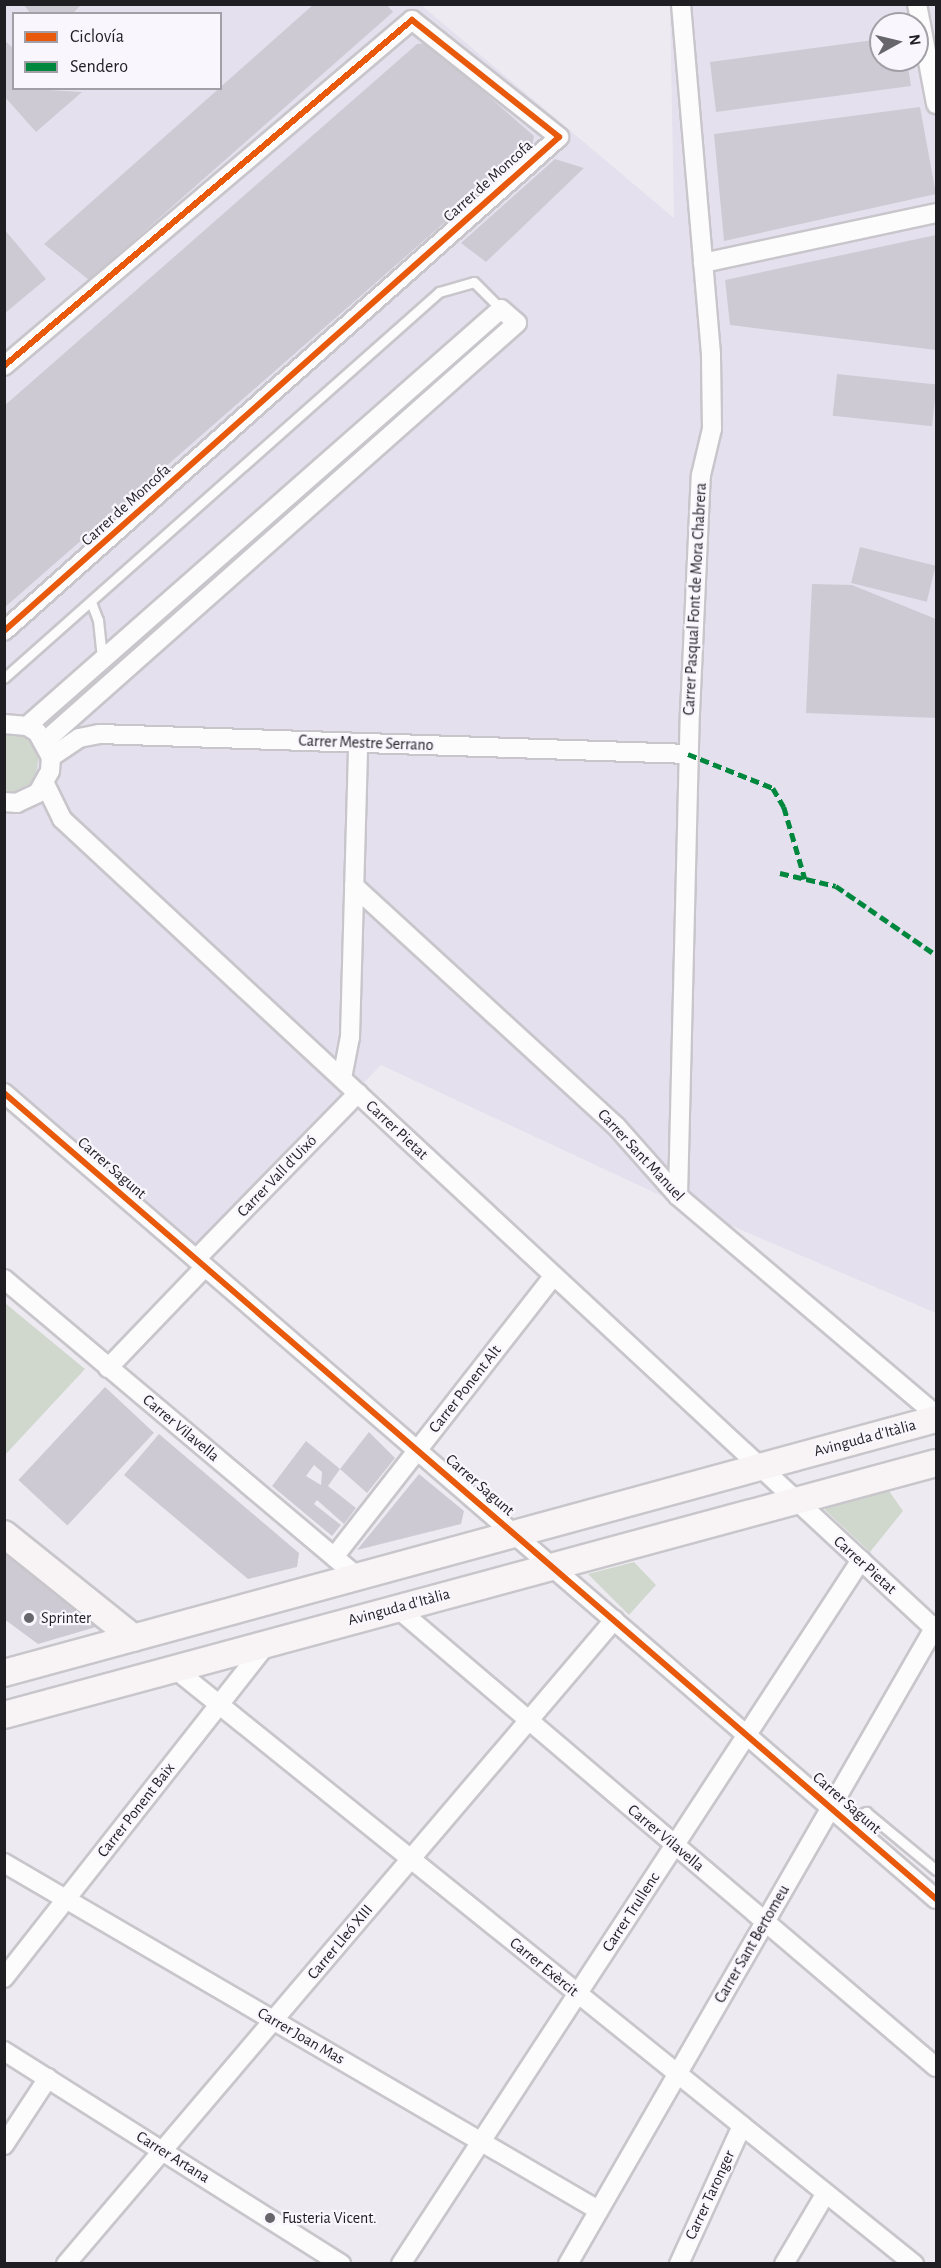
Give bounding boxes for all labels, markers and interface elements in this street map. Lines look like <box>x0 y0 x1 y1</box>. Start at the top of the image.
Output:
legend <box>12 12 222 90</box>
north arrow <box>869 12 929 72</box>
text: Ciclovía <box>70 28 124 46</box>
text: N <box>906 33 924 46</box>
text: Sendero <box>70 58 128 76</box>
street label: Carrer de Moncofa <box>439 136 537 226</box>
street label: Carrer de Moncofa <box>77 460 175 550</box>
street label: Carrer Pasqual Font de Mora Chabrera <box>679 482 711 716</box>
street label: Carrer Mestre Serrano <box>298 731 434 755</box>
street label: Carrer Pietat <box>362 1096 432 1164</box>
street label: Carrer Sant Manuel <box>593 1105 689 1205</box>
street label: Carrer Vall d'Uixó <box>233 1131 321 1221</box>
street label: Carrer Sagunt <box>74 1133 150 1203</box>
street label: Carrer Ponent Alt <box>425 1341 505 1437</box>
street label: Carrer Vilavella <box>139 1390 223 1466</box>
street label: Avinguda d'Itàlia <box>812 1415 918 1461</box>
street label: Carrer Sagunt <box>442 1450 518 1520</box>
street label: Carrer Pietat <box>830 1532 900 1598</box>
street label: Avinguda d'Itàlia <box>346 1584 452 1630</box>
place label: Sprinter <box>41 1608 91 1628</box>
marker: Sprinter <box>22 1611 36 1625</box>
street label: Carrer Ponent Baix <box>93 1759 179 1861</box>
street label: Carrer Sagunt <box>809 1768 885 1838</box>
street label: Carrer Vilavella <box>624 1800 708 1876</box>
street label: Carrer Trullenc <box>598 1869 664 1955</box>
street label: Carrer Sant Bertomeu <box>710 1881 794 2007</box>
street label: Carrer Lleó XIII <box>303 1901 377 1983</box>
street label: Carrer Exèrcit <box>506 1933 582 2001</box>
street label: Carrer Joan Mas <box>254 2003 348 2069</box>
street label: Carrer Artana <box>133 2127 213 2187</box>
street label: Carrer Taronger <box>681 2147 739 2243</box>
place label: Fusteria Vicent. <box>282 2208 377 2228</box>
marker: Fusteria Vicent. <box>263 2211 277 2225</box>

